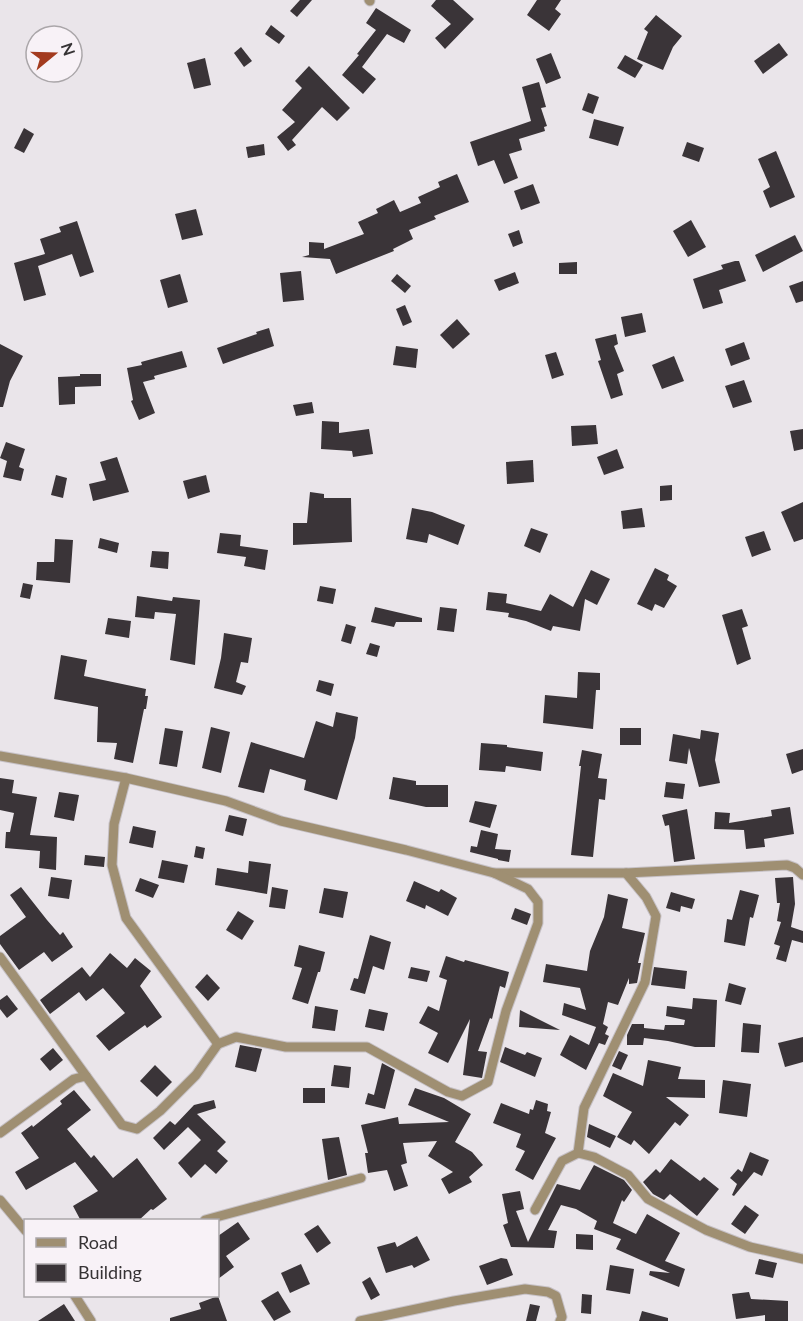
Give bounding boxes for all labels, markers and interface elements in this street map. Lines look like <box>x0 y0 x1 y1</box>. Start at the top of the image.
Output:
north arrow <box>24 24 84 84</box>
text: N <box>58 40 80 58</box>
legend <box>24 1219 219 1297</box>
text: Road <box>78 1231 118 1253</box>
text: Building <box>78 1261 142 1283</box>

